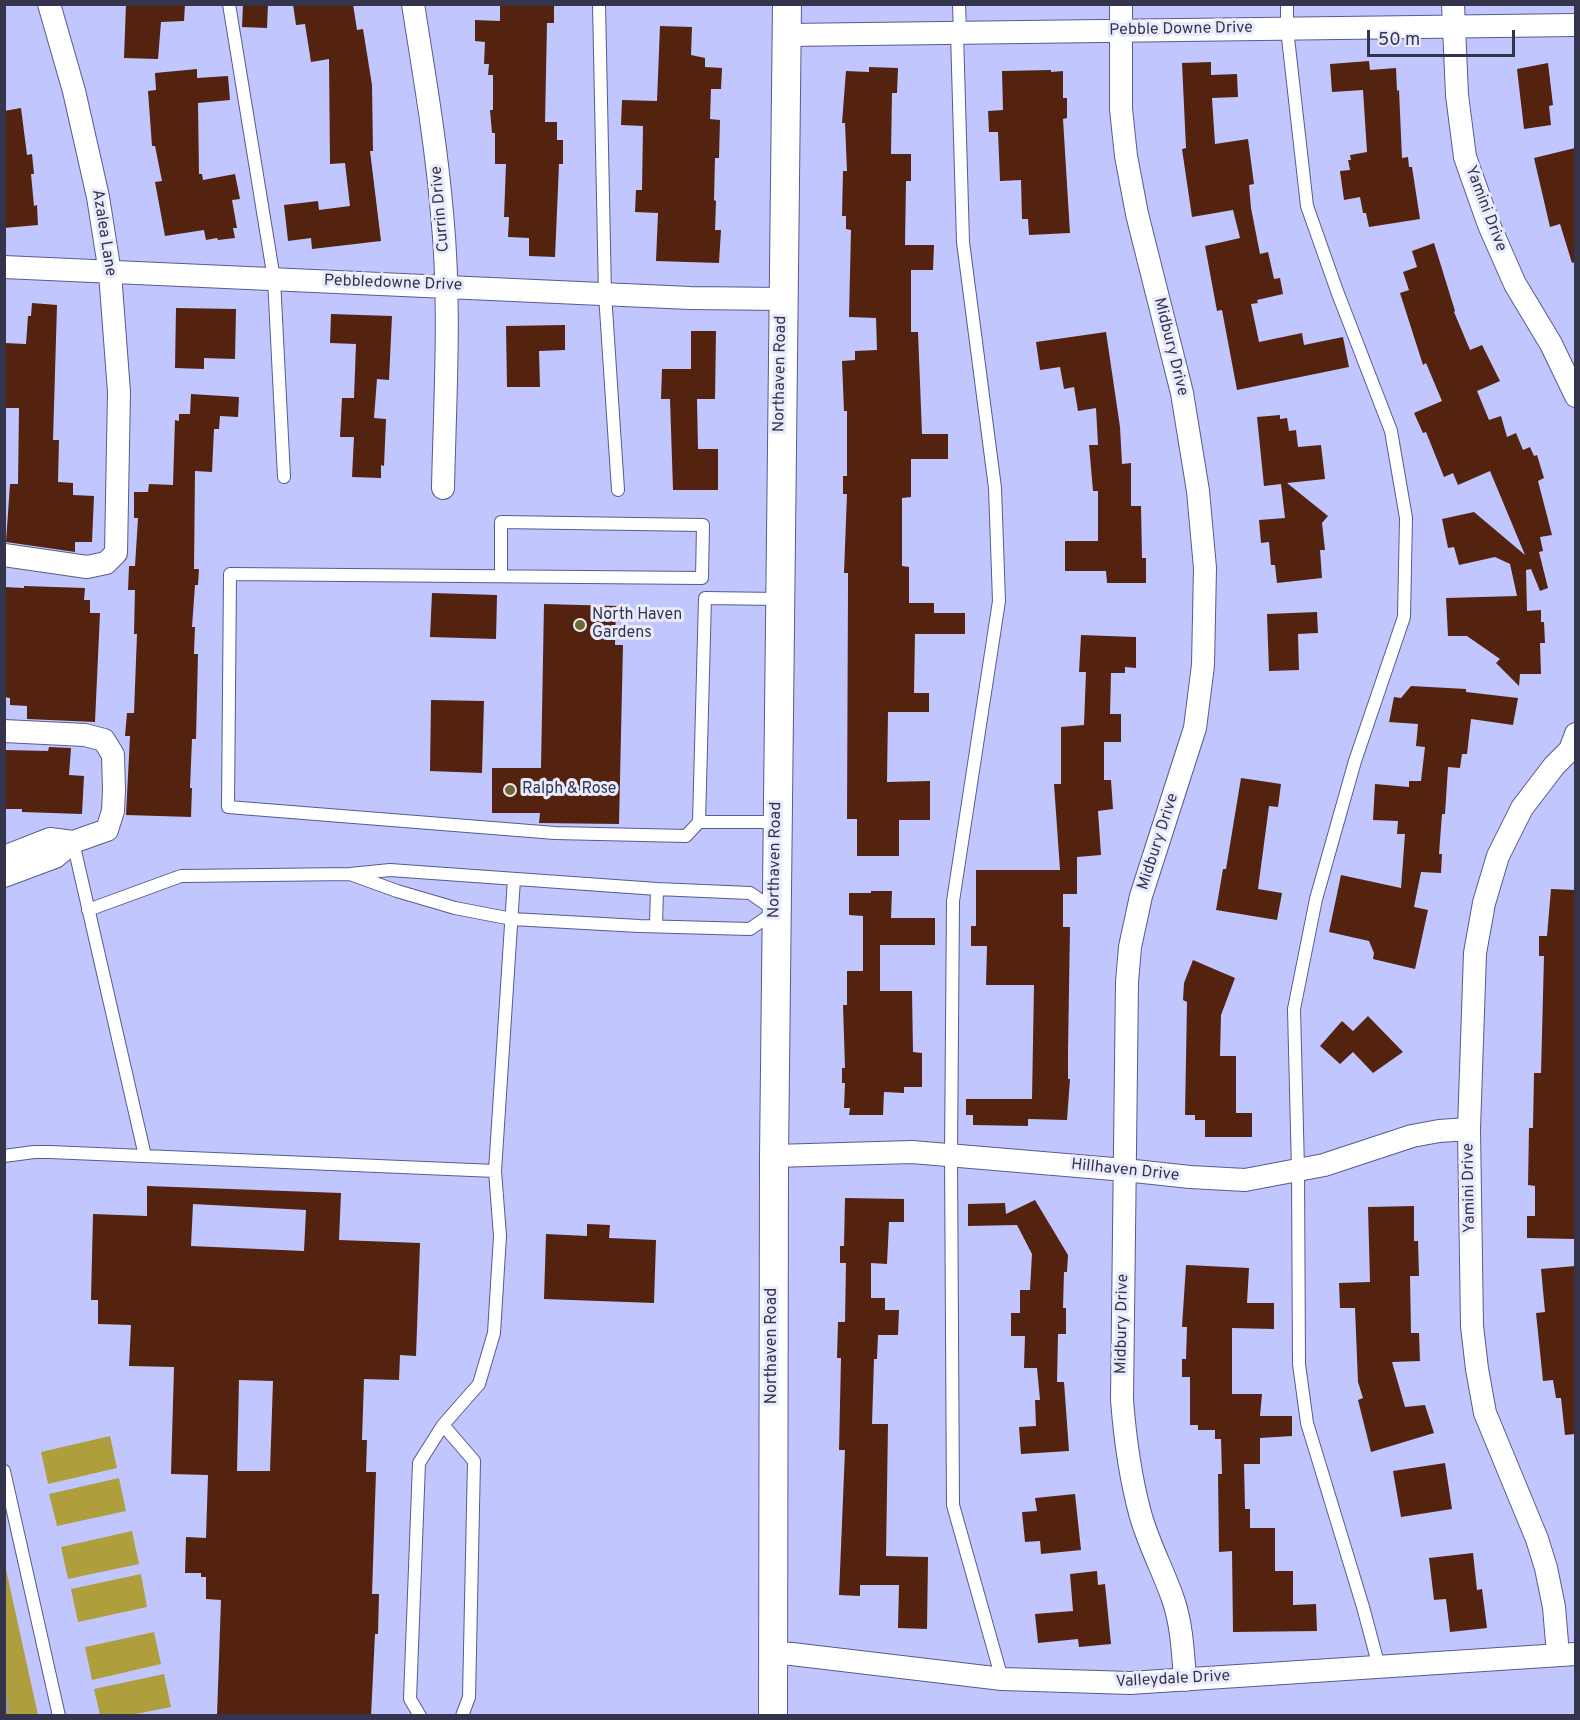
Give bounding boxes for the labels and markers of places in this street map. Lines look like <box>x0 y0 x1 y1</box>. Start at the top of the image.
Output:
place label: North Haven Gardens <box>592 606 682 644</box>
marker: North Haven Gardens <box>573 618 587 632</box>
place label: Ralph & Rose <box>522 780 616 800</box>
marker: Ralph & Rose <box>503 783 517 797</box>

